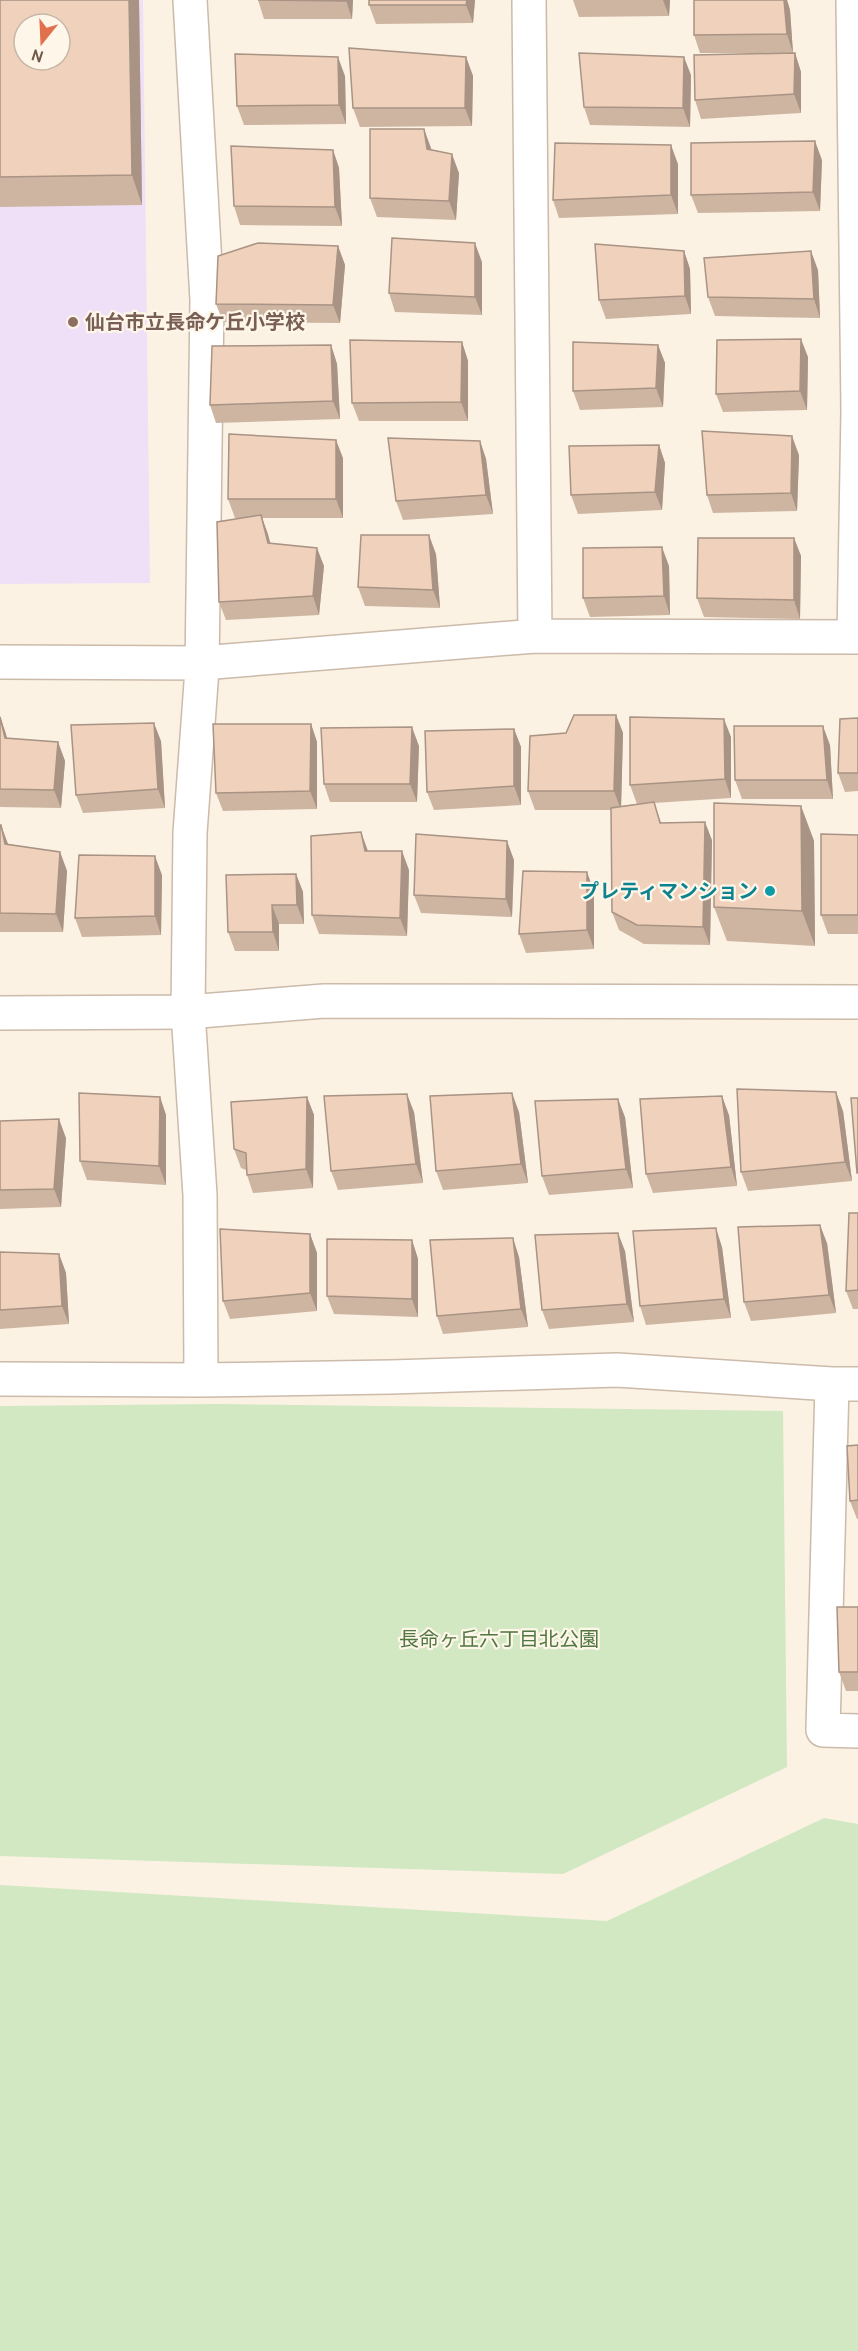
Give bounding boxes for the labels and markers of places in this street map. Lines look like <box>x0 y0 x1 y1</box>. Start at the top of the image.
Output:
place label: 仙台市立長命ケ丘小学校 <box>85 310 305 334</box>
marker: 仙台市立長命ケ丘小学校 <box>66 315 80 329</box>
place label: プレティマンション <box>579 879 758 903</box>
marker: プレティマンション <box>763 884 777 898</box>

